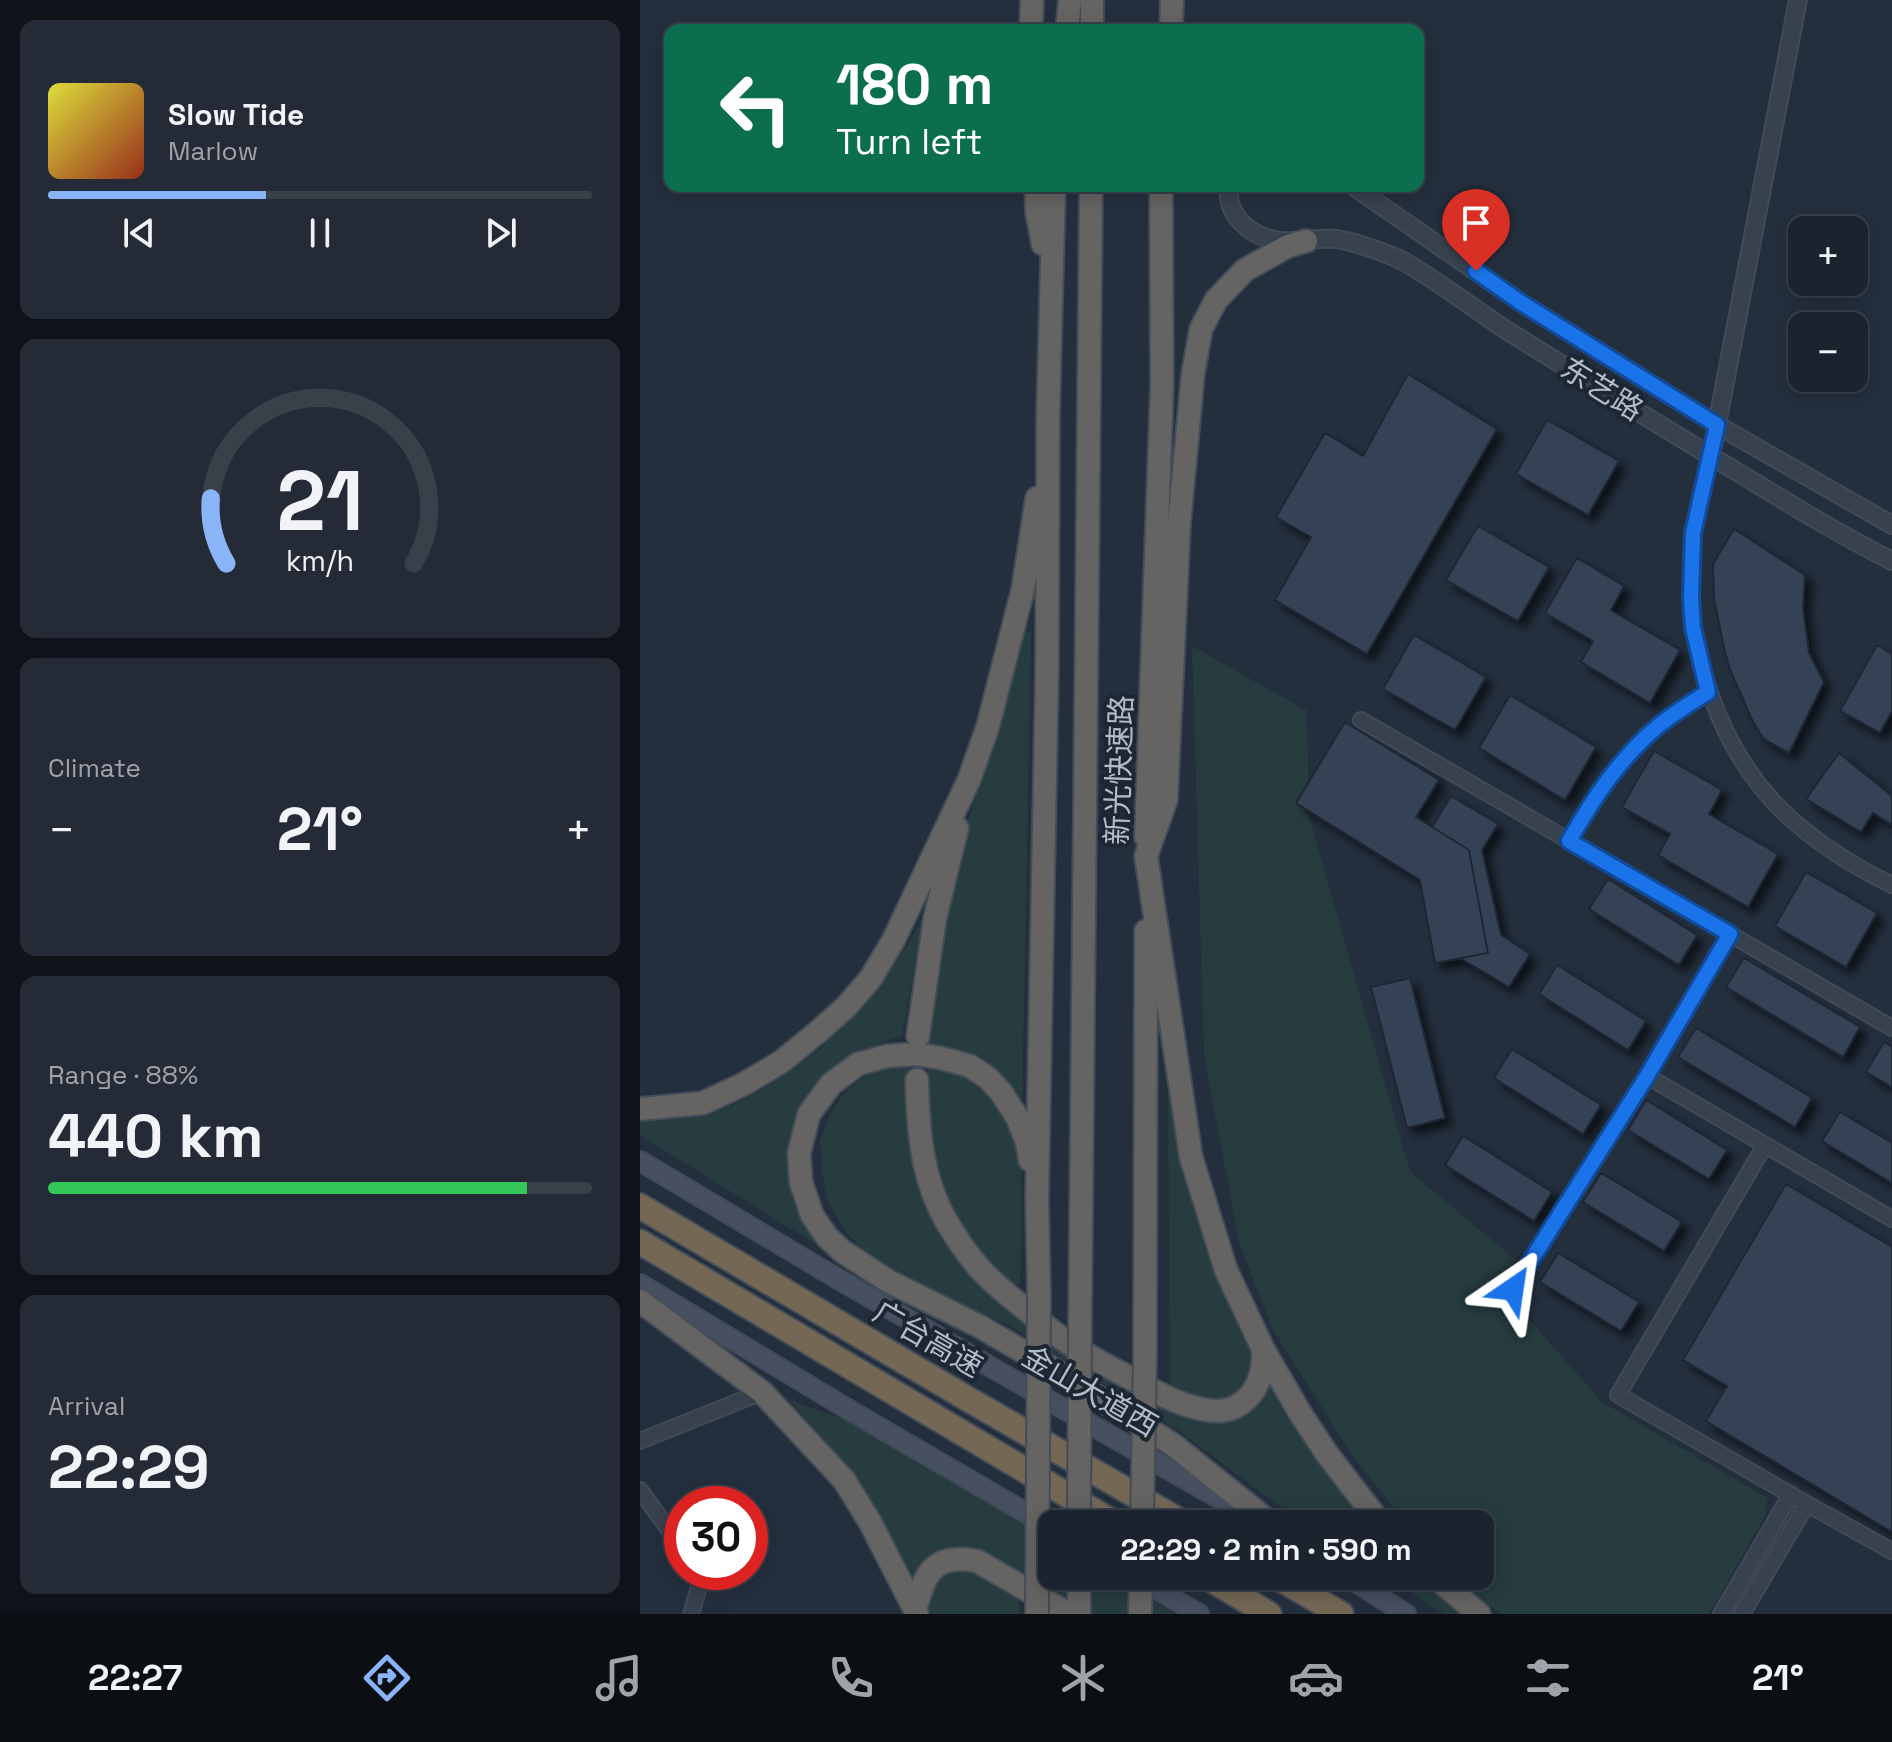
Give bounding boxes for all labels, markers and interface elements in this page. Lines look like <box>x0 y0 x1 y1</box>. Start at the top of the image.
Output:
text: 180 m <box>836 49 993 120</box>
icon: left <box>704 56 808 160</box>
text: Slow Tide <box>168 95 304 134</box>
text: Turn left <box>836 119 983 165</box>
text: Marlow <box>168 134 258 168</box>
pin <box>1442 189 1510 271</box>
icon: arrive <box>1454 201 1498 245</box>
icon: previous <box>117 211 161 255</box>
icon: pause <box>298 211 342 255</box>
icon: next <box>479 211 523 255</box>
map controls <box>1788 216 1868 392</box>
button: + <box>1788 216 1868 296</box>
button: − <box>1788 312 1868 392</box>
street label: 东艺路 <box>1554 349 1650 429</box>
text: 21 <box>276 448 364 554</box>
text: km/h <box>286 543 354 579</box>
street label: 新光快速路 <box>1097 694 1141 846</box>
text: Climate <box>48 751 141 785</box>
text: 21° <box>277 791 363 868</box>
text: − <box>48 802 75 858</box>
text: + <box>565 802 592 858</box>
text: Range · 88% <box>48 1058 198 1092</box>
text: 440 km <box>48 1098 264 1175</box>
position arrow <box>1471 1247 1555 1331</box>
street label: 广台高速 <box>866 1292 990 1386</box>
street label: 金山大道西 <box>1015 1337 1165 1445</box>
text: Arrival <box>48 1389 125 1423</box>
text: 22:29 <box>48 1429 210 1506</box>
speed limit sign: 30 <box>664 1486 768 1590</box>
text: 22:29 · 2 min · 590 m <box>1120 1530 1412 1569</box>
icon: directions <box>359 1650 415 1706</box>
icon: music <box>591 1650 647 1706</box>
icon: phone <box>823 1650 879 1706</box>
icon: climate <box>1055 1650 1111 1706</box>
icon: car <box>1288 1650 1344 1706</box>
icon: filters <box>1520 1650 1576 1706</box>
text: 22:27 <box>88 1655 183 1701</box>
text: 21° <box>1752 1655 1804 1701</box>

